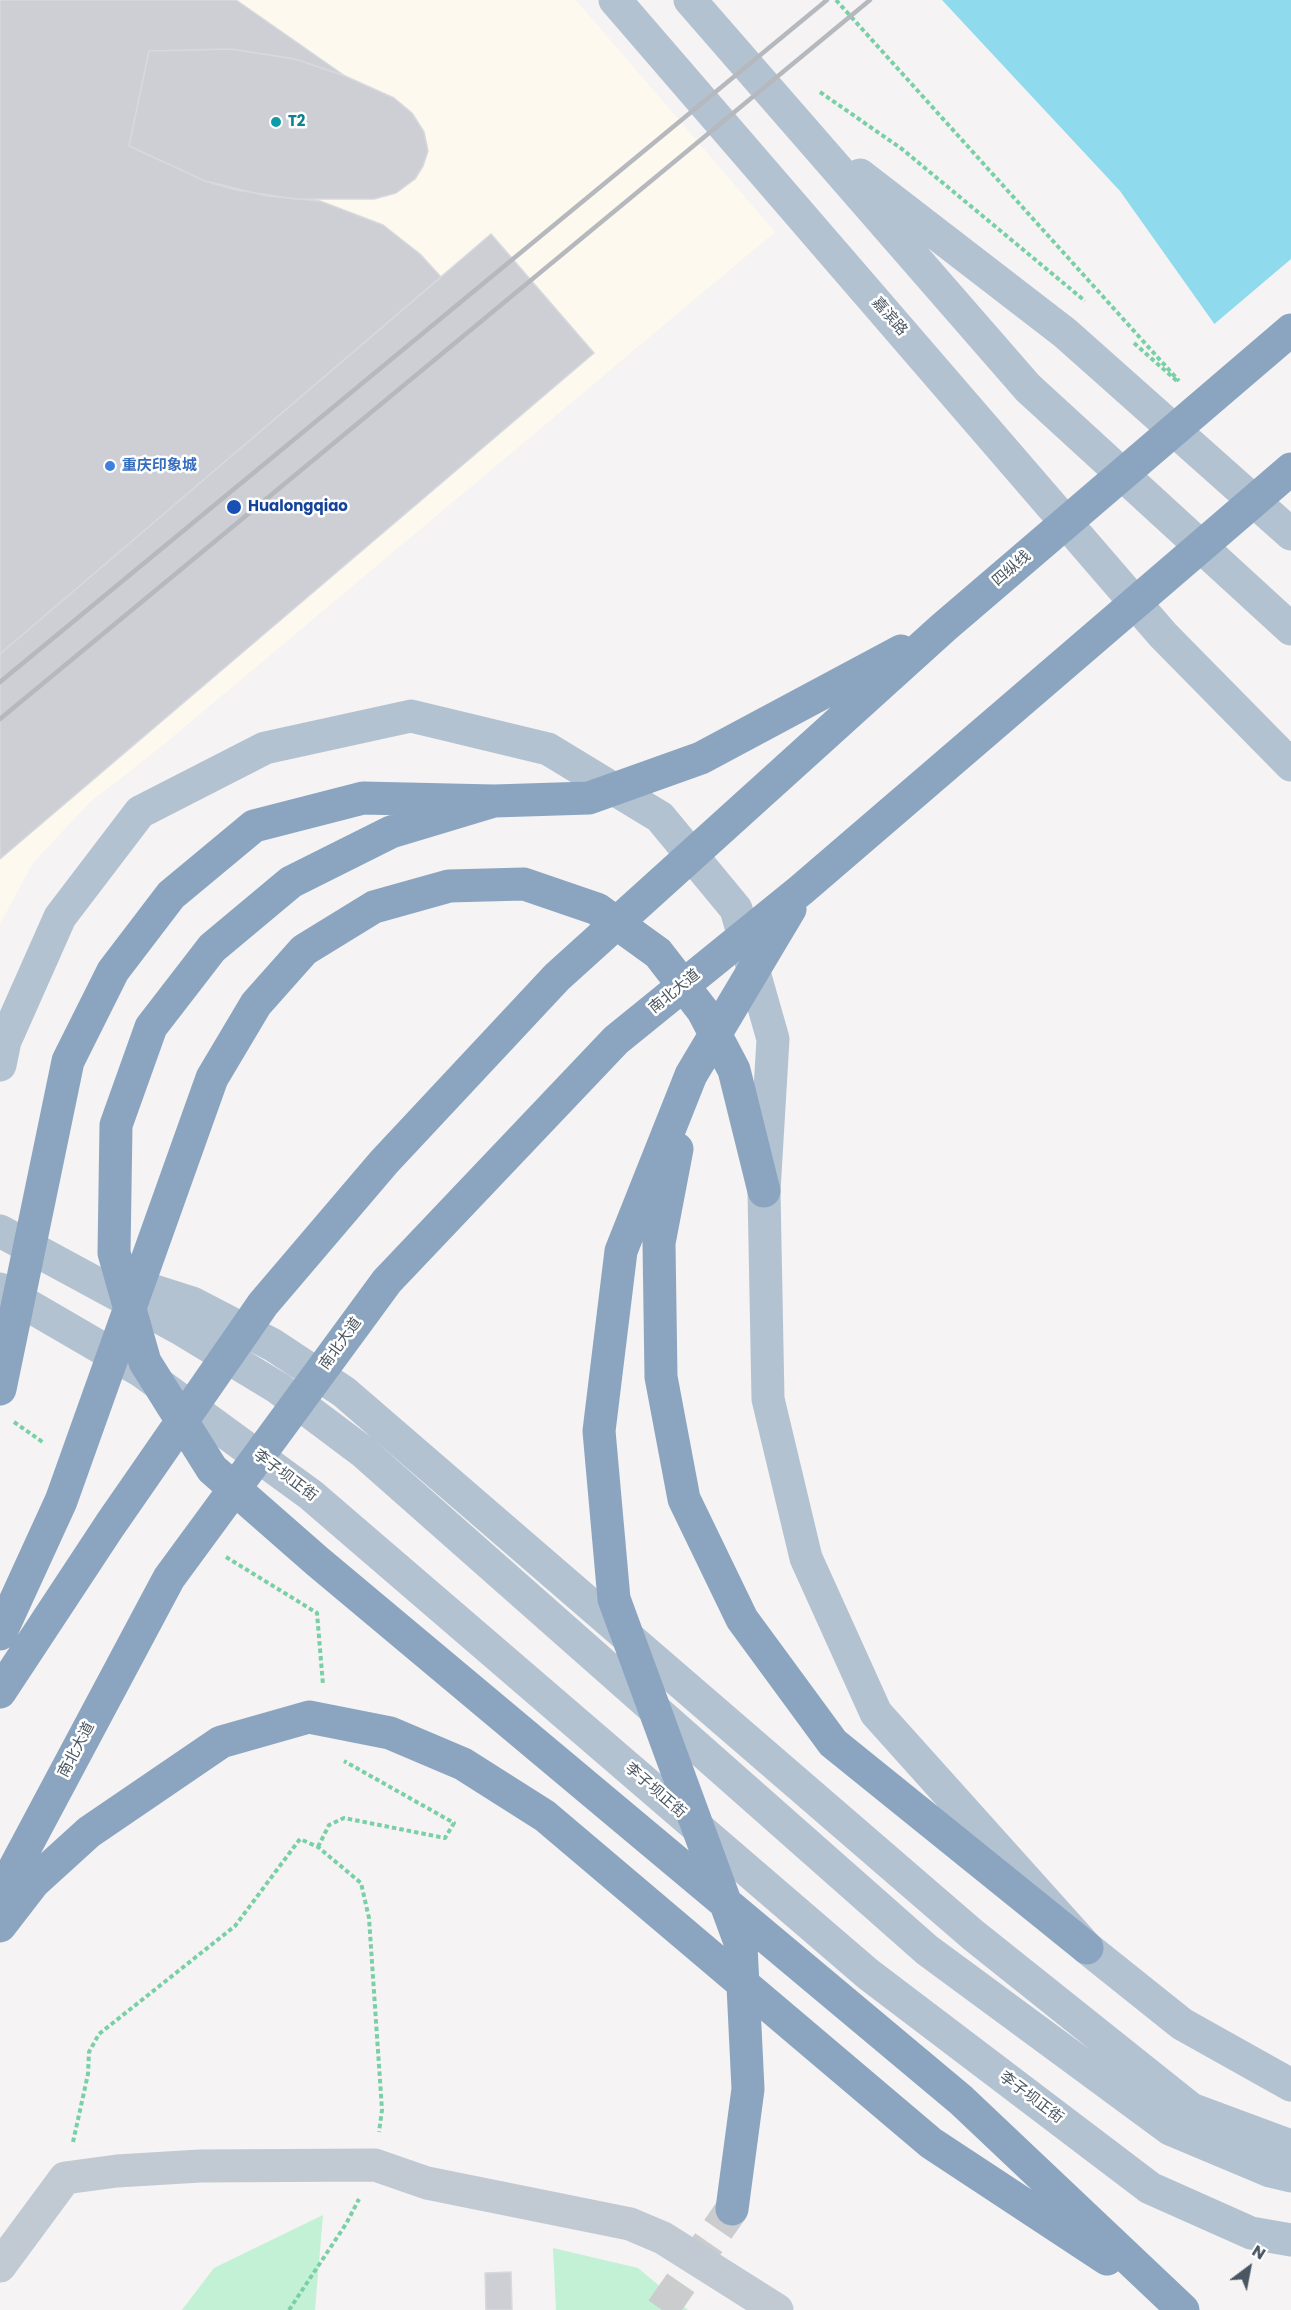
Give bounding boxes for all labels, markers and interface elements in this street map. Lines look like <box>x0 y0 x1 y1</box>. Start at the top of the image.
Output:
place label: T2 <box>288 113 305 131</box>
marker: T2 <box>269 115 283 129</box>
street label: 嘉滨路 <box>867 294 911 340</box>
place label: 重庆印象城 <box>122 457 197 475</box>
marker: 重庆印象城 <box>103 459 117 473</box>
marker: Hualongqiao <box>225 498 243 516</box>
place label: Hualongqiao <box>248 498 348 516</box>
street label: 四纵线 <box>989 547 1035 591</box>
street label: 南北大道 <box>646 966 704 1018</box>
street label: 南北大道 <box>316 1314 366 1374</box>
street label: 李子坝正街 <box>250 1446 320 1506</box>
street label: 南北大道 <box>55 1719 99 1781</box>
street label: 李子坝正街 <box>621 1760 689 1822</box>
street label: 李子坝正街 <box>996 2068 1066 2128</box>
north arrow <box>1219 2238 1279 2298</box>
text: N <box>1248 2239 1270 2265</box>

